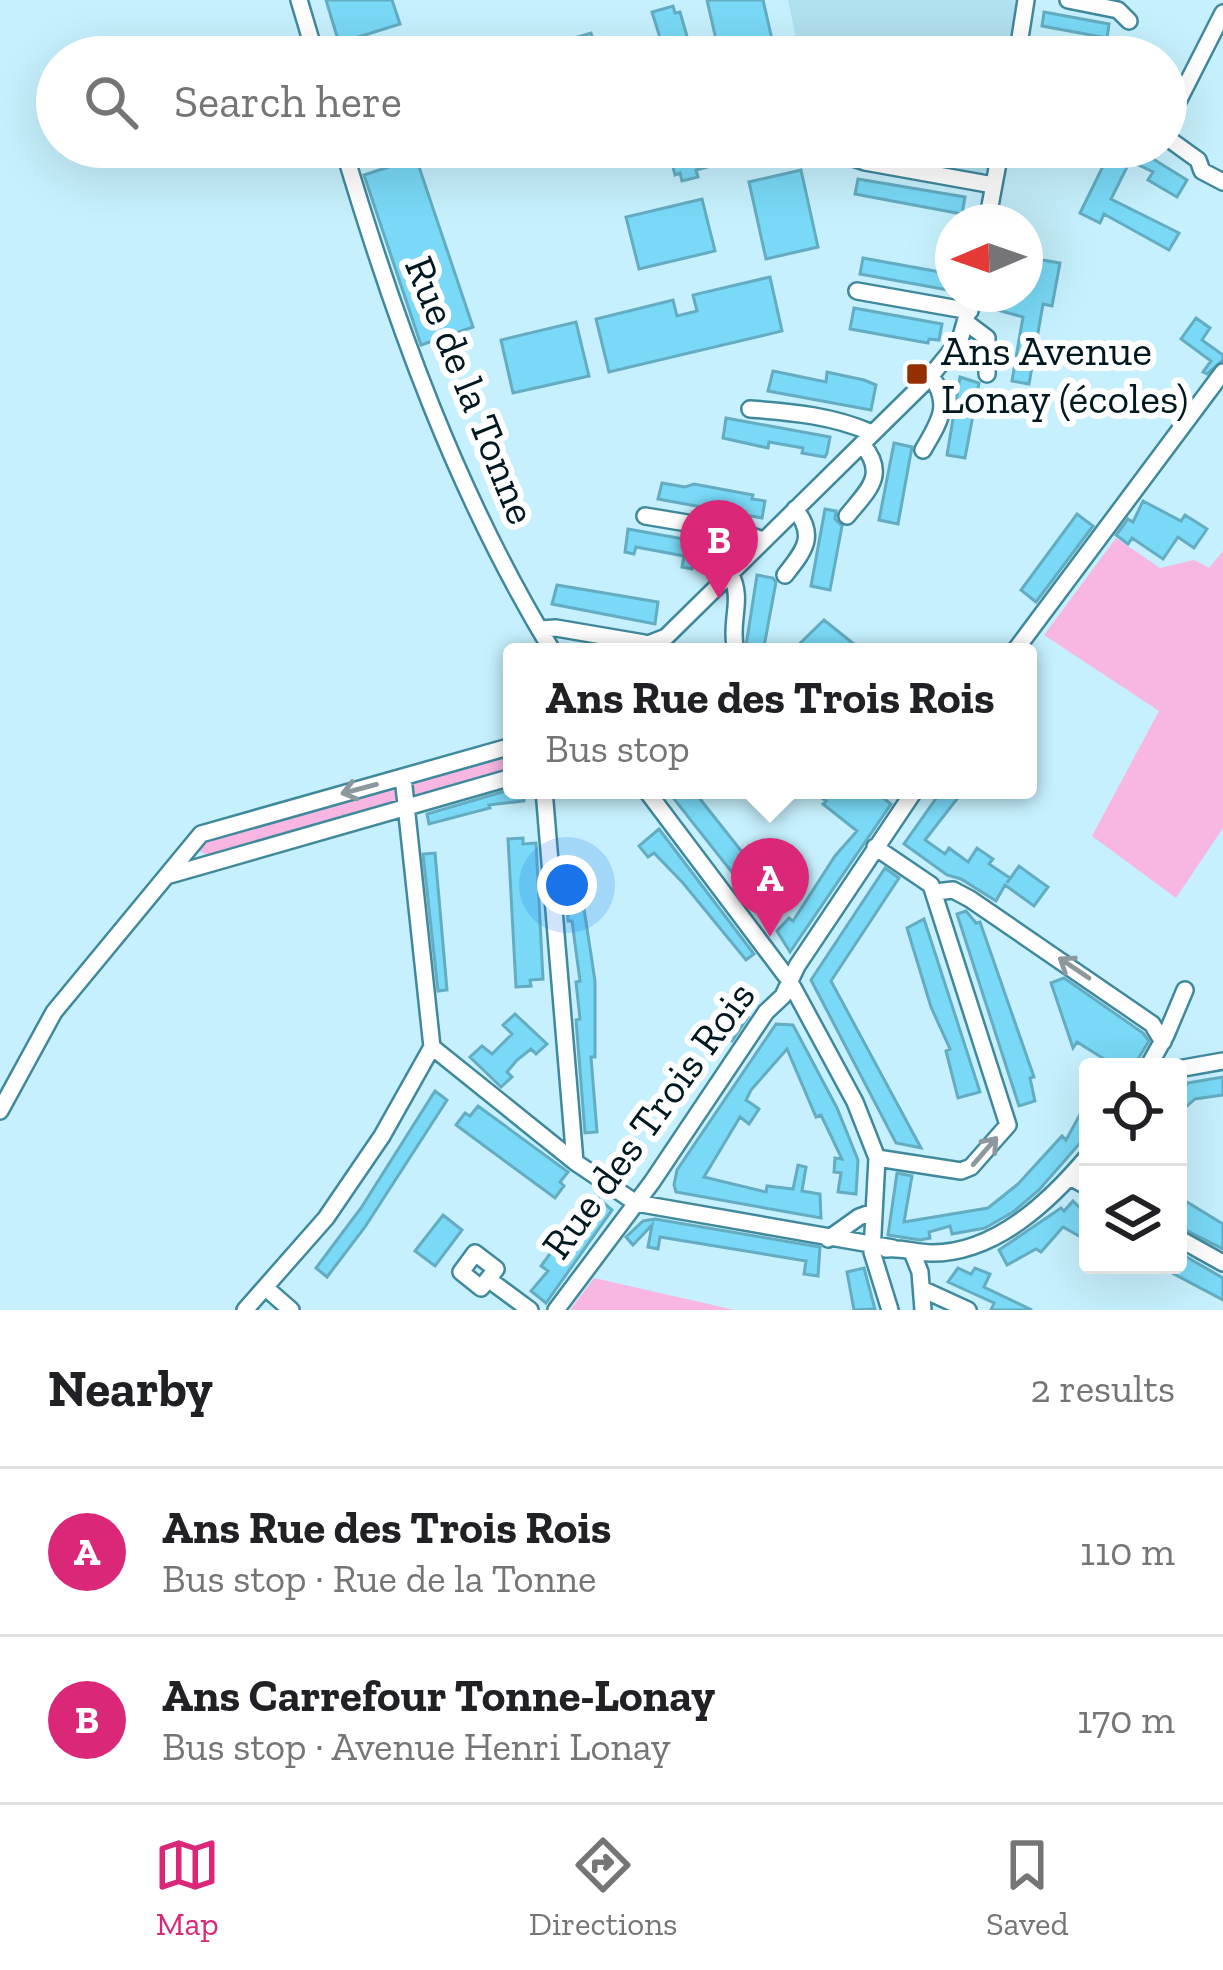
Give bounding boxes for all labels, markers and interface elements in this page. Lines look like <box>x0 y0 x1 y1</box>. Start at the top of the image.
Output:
search box <box>36 36 1187 168</box>
icon: search <box>78 69 144 135</box>
text: Search here <box>174 75 402 129</box>
north arrow <box>935 204 1043 312</box>
street label: Rue de la Tonne <box>394 249 548 531</box>
place label: Ans Avenue Lonay (écoles) <box>941 325 1188 424</box>
marker: Ans Avenue Lonay (écoles) <box>904 361 930 387</box>
pin: B <box>680 500 758 599</box>
popup <box>503 643 1037 799</box>
text: Ans Rue des Trois Rois <box>545 671 995 725</box>
text: Bus stop <box>545 725 690 772</box>
one-way arrow <box>341 779 379 801</box>
pin: A <box>731 838 809 937</box>
your location <box>537 855 597 915</box>
one-way arrow <box>1057 956 1091 981</box>
street label: Rue des Trois Rois <box>530 971 766 1269</box>
map controls <box>1079 1058 1187 1274</box>
button: locate <box>1079 1058 1187 1166</box>
one-way arrow <box>971 1136 998 1167</box>
button: layers <box>1079 1166 1187 1274</box>
text: Nearby <box>48 1358 213 1419</box>
text: 2 results <box>1030 1365 1175 1412</box>
text: Ans Rue des Trois Rois <box>162 1501 611 1555</box>
text: A <box>74 1528 100 1575</box>
text: 110 m <box>1080 1528 1175 1575</box>
text: Bus stop · Rue de la Tonne <box>162 1555 596 1602</box>
text: Ans Carrefour Tonne-Lonay <box>162 1669 715 1723</box>
text: B <box>75 1696 99 1743</box>
text: 170 m <box>1077 1696 1175 1743</box>
text: Bus stop · Avenue Henri Lonay <box>162 1723 671 1770</box>
tab: Map <box>154 1832 220 1943</box>
tab: Directions <box>529 1832 678 1943</box>
tab: Saved <box>986 1832 1069 1943</box>

